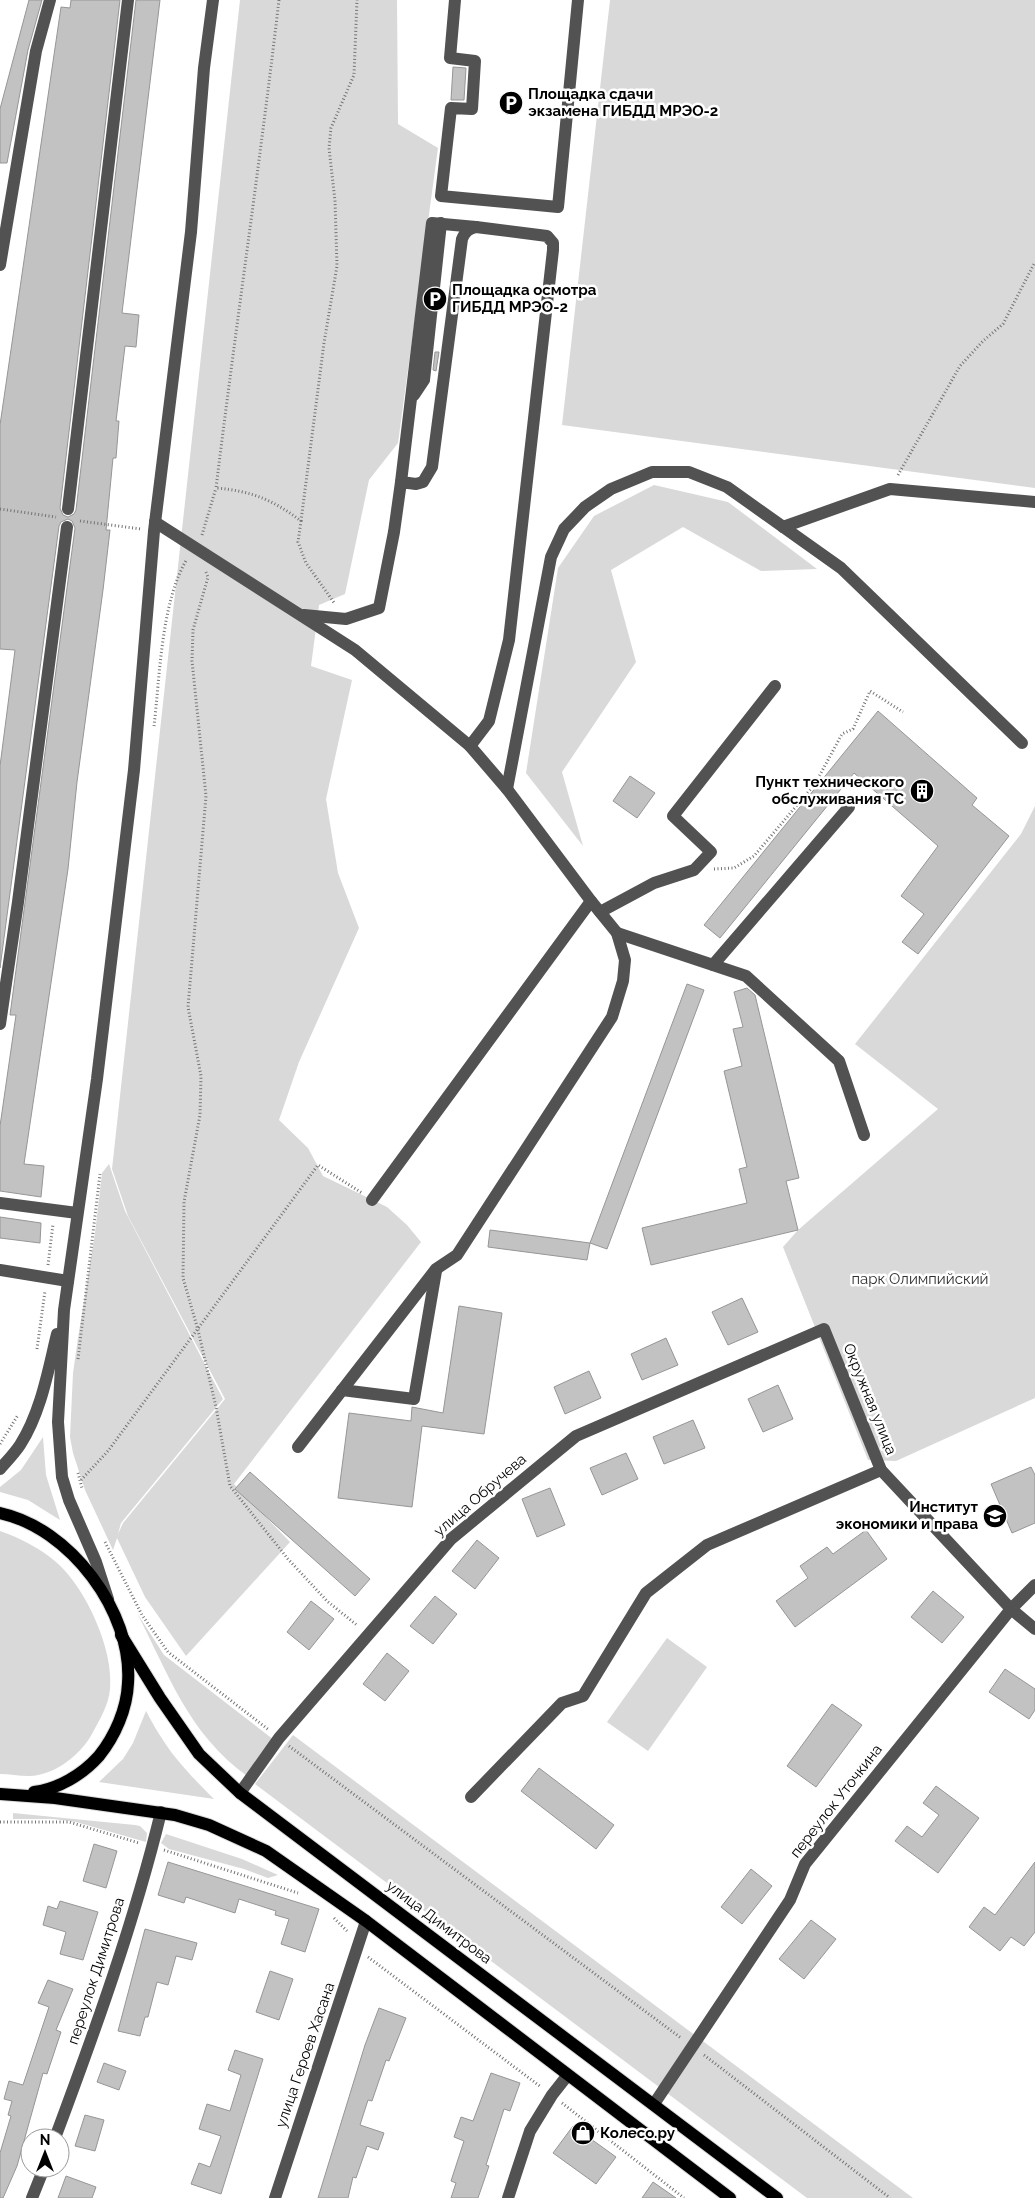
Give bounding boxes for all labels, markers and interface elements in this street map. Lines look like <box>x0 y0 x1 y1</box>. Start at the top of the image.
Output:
place label: Площадка сдачи экзамена ГИБДД МРЭО-2 <box>528 85 718 120</box>
parking icon: Площадка сдачи экзамена ГИБДД МРЭО-2 <box>498 90 524 116</box>
place label: Площадка осмотра ГИБДД МРЭО-2 <box>452 281 597 316</box>
parking icon: Площадка осмотра ГИБДД МРЭО-2 <box>422 286 448 312</box>
place label: Пункт технического обслуживания ТС <box>755 773 904 808</box>
building icon: Пункт технического обслуживания ТС <box>909 778 935 804</box>
park label: парк Олимпийский <box>852 1270 989 1288</box>
street label: Окружная улица <box>839 1341 901 1457</box>
street label: улица Обручева <box>430 1450 530 1540</box>
place label: Институт экономики и права <box>836 1498 979 1533</box>
school or university icon: Институт экономики и права <box>982 1503 1008 1529</box>
street label: переулок Уточкина <box>786 1741 886 1861</box>
street label: улица Димитрова <box>383 1876 495 1968</box>
street label: переулок Димитрова <box>64 1895 128 2047</box>
street label: улица Героев Хасана <box>272 1980 338 2130</box>
shop icon: Колесо.ру <box>570 2120 596 2146</box>
place label: Колесо.ру <box>600 2124 676 2142</box>
north arrow <box>20 2128 70 2178</box>
text: N <box>40 2132 50 2148</box>

